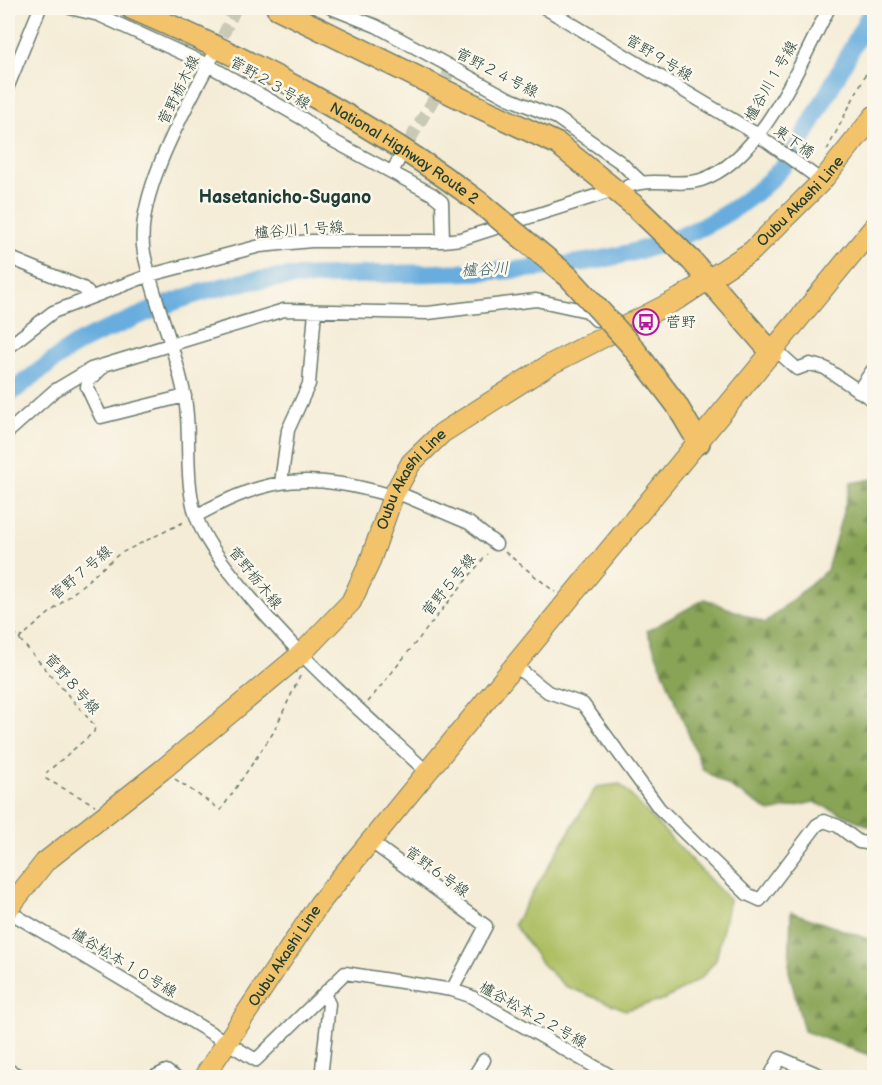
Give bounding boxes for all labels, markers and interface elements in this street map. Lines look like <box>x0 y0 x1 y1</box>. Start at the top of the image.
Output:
street label: 菅野９号線 <box>622 31 696 85</box>
street label: 櫨谷川１号線 <box>740 37 802 125</box>
street label: 菅野２４号線 <box>453 44 541 102</box>
street label: 菅野栃木線 <box>154 52 204 128</box>
street label: 菅野２３号線 <box>226 52 314 114</box>
street label: National Highway Route 2 <box>326 98 483 208</box>
street label: 東下橋 <box>770 121 818 163</box>
street label: Oubu Akashi Line <box>753 152 848 250</box>
district label: Hasetanicho-Sugano <box>199 187 371 208</box>
street label: 櫨谷川１号線 <box>253 217 345 243</box>
water label: 櫨谷川 <box>461 259 509 281</box>
bus stop icon: 菅野 <box>631 307 661 337</box>
place label: 菅野 <box>666 313 696 332</box>
street label: Oubu Akashi Line <box>372 424 450 532</box>
street label: 菅野７号線 <box>46 542 116 604</box>
street label: 菅野栃木線 <box>224 543 286 613</box>
street label: 菅野５号線 <box>418 550 480 620</box>
street label: 菅野８号線 <box>40 649 104 719</box>
street label: 菅野６号線 <box>401 842 473 902</box>
street label: Oubu Akashi Line <box>244 901 325 1010</box>
street label: 櫨谷松本１０号線 <box>68 924 180 1002</box>
street label: 櫨谷松本２２号線 <box>476 978 590 1052</box>

